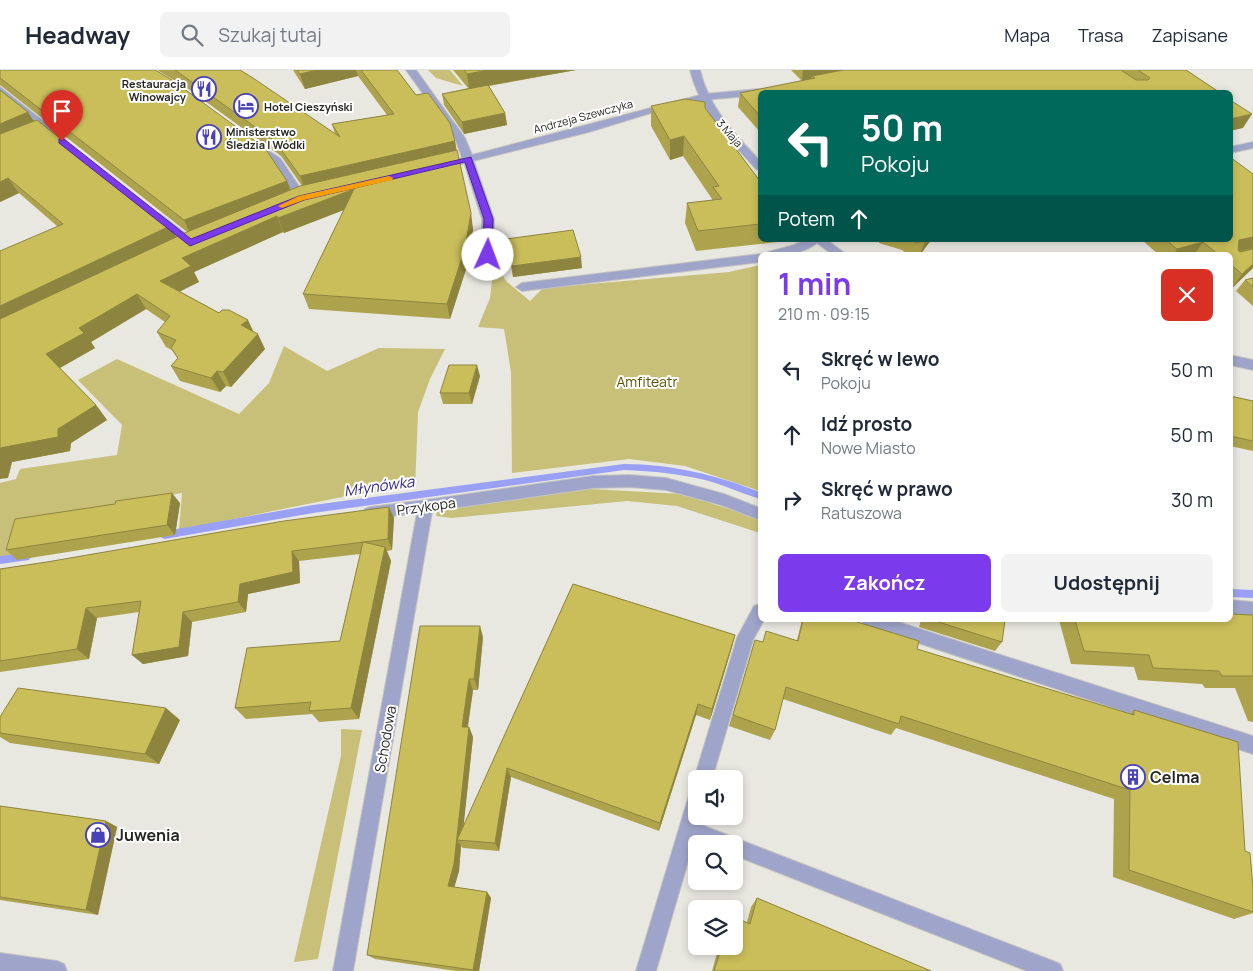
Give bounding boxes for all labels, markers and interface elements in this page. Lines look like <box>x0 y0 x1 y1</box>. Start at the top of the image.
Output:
search box <box>160 12 510 57</box>
text: Headway <box>25 18 130 51</box>
icon: search <box>178 21 206 49</box>
text: Szukaj tutaj <box>218 22 322 48</box>
text: Mapa <box>1004 23 1050 47</box>
text: Trasa <box>1078 23 1123 47</box>
text: Zapisane <box>1151 23 1228 47</box>
place label: Restauracja Winowajcy <box>122 76 187 104</box>
restaurant icon: Restauracja Winowajcy <box>191 76 217 102</box>
pin <box>41 90 83 141</box>
hotel icon: Hotel Cieszyński <box>233 93 259 119</box>
street label: Andrzeja Szewczyka <box>532 95 634 137</box>
icon: arrive <box>48 97 76 125</box>
place label: Hotel Cieszyński <box>264 99 353 114</box>
text: 50 m <box>861 104 943 152</box>
icon: left <box>778 110 843 175</box>
street label: 3 Maja <box>714 116 746 150</box>
restaurant icon: Ministerstwo Śledzia I Wódki <box>196 124 222 150</box>
place label: Ministerstwo Śledzia I Wódki <box>226 124 305 152</box>
text: Pokoju <box>861 149 930 179</box>
icon: ahead <box>845 205 873 233</box>
text: Potem <box>778 206 835 232</box>
position arrow <box>461 228 513 280</box>
text: 1 min <box>778 263 851 304</box>
button: close <box>1161 269 1213 321</box>
text: 210 m · 09:15 <box>778 303 870 325</box>
text: Skręć w lewo <box>821 346 940 372</box>
icon: left <box>778 356 806 384</box>
text: 50 m <box>1171 357 1213 383</box>
park label: Amfiteatr <box>617 372 677 391</box>
text: Pokoju <box>821 372 871 394</box>
text: Idź prosto <box>821 411 912 437</box>
icon: ahead <box>778 421 806 449</box>
text: 50 m <box>1171 422 1213 448</box>
text: Nowe Miasto <box>821 437 916 459</box>
water label: Młynówka <box>342 471 416 501</box>
text: Skręć w prawo <box>821 476 953 502</box>
icon: right <box>778 486 806 514</box>
text: 30 m <box>1171 487 1213 513</box>
street label: Przykopa <box>395 492 457 520</box>
text: Ratuszowa <box>821 502 902 524</box>
button: Zakończ <box>778 554 991 612</box>
button: Udostępnij <box>1001 554 1213 612</box>
street label: Schodowa <box>370 704 400 774</box>
building icon: Celma <box>1120 764 1146 790</box>
place label: Celma <box>1150 766 1200 788</box>
map controls <box>688 770 743 955</box>
button: sound <box>688 770 743 825</box>
shop icon: Juwenia <box>85 822 111 848</box>
place label: Juwenia <box>116 824 180 846</box>
button: search <box>688 835 743 890</box>
button: layers <box>688 900 743 955</box>

